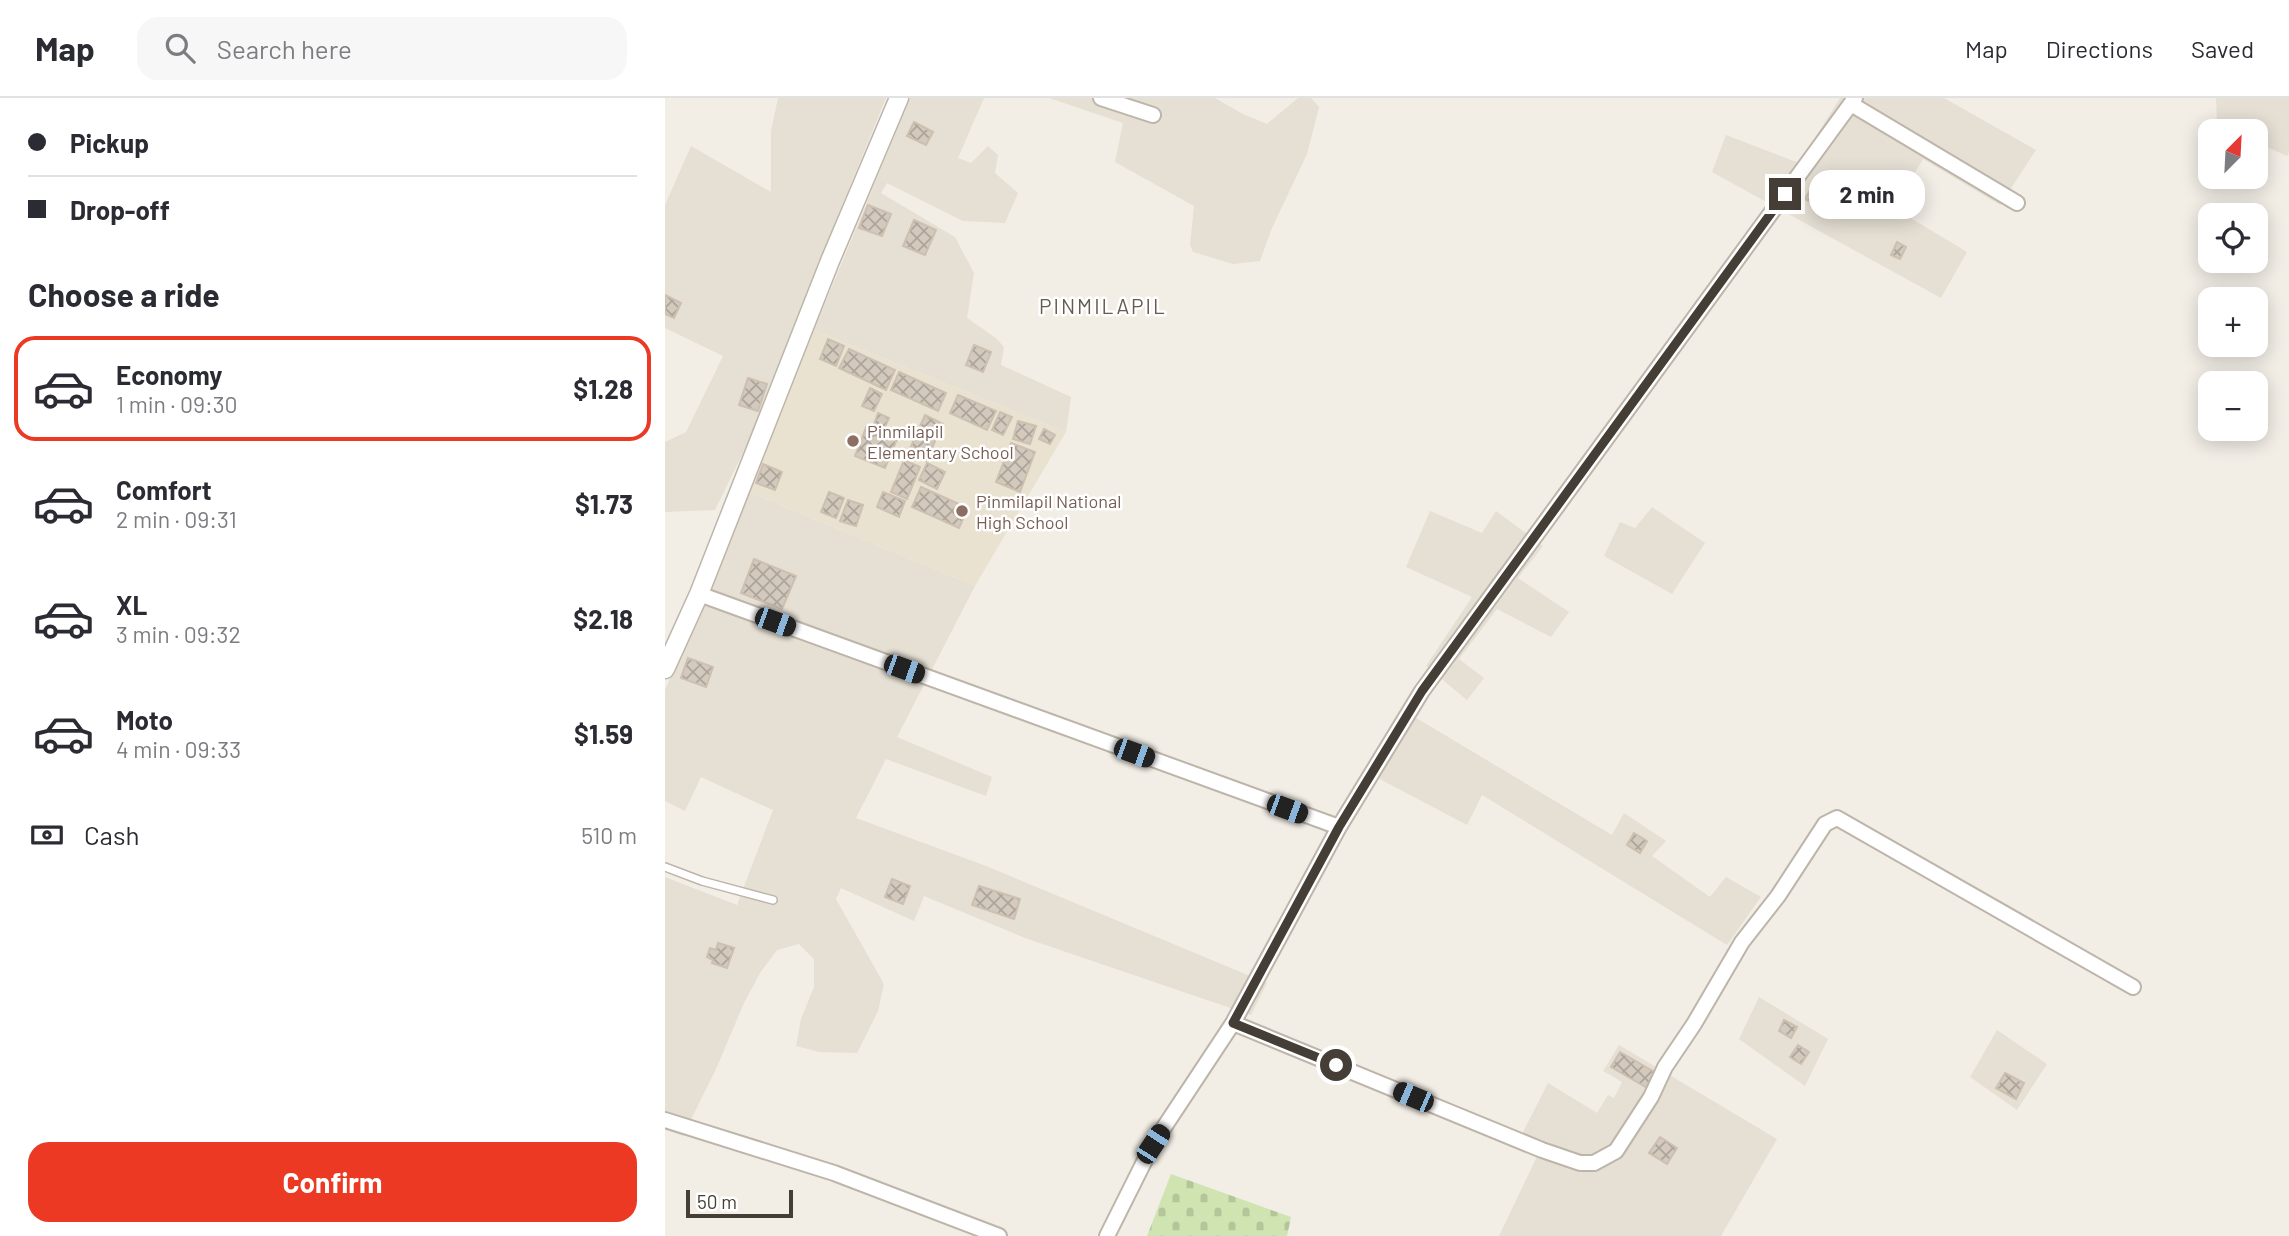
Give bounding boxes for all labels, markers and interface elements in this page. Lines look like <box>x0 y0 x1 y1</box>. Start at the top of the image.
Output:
search box <box>137 17 627 80</box>
text: Map <box>35 28 95 68</box>
icon: search <box>161 29 199 67</box>
text: Search here <box>217 33 352 64</box>
text: Map <box>1965 34 2008 63</box>
text: Directions <box>2046 34 2153 63</box>
text: Saved <box>2191 34 2254 63</box>
north arrow <box>2198 119 2268 189</box>
map controls <box>2198 119 2268 441</box>
text: Pickup <box>70 127 149 158</box>
callout: 2 min <box>1809 170 1925 218</box>
route end <box>1769 178 1801 210</box>
text: 2 min <box>1839 180 1895 208</box>
text: Drop-off <box>70 194 170 225</box>
button: locate <box>2198 203 2268 273</box>
text: Choose a ride <box>28 275 220 313</box>
button: + <box>2198 287 2268 357</box>
district label: PINMILAPIL <box>1039 293 1167 318</box>
icon: car <box>32 357 95 420</box>
text: Economy <box>116 359 222 390</box>
button: − <box>2198 371 2268 441</box>
text: $1.28 <box>573 373 633 404</box>
text: 1 min · 09:30 <box>116 390 238 418</box>
place label: Pinmilapil Elementary School <box>867 420 1014 463</box>
marker: Pinmilapil Elementary School <box>845 433 861 449</box>
icon: car <box>32 472 95 535</box>
text: Comfort <box>116 474 212 505</box>
text: $1.73 <box>575 488 633 519</box>
place label: Pinmilapil National High School <box>976 490 1121 533</box>
marker: Pinmilapil National High School <box>954 503 970 519</box>
text: 2 min · 09:31 <box>116 505 237 533</box>
icon: car <box>32 587 95 650</box>
text: XL <box>116 589 147 620</box>
text: $2.18 <box>573 603 633 634</box>
car <box>752 605 799 639</box>
text: 3 min · 09:32 <box>116 620 241 648</box>
car <box>881 652 928 686</box>
icon: car <box>32 702 95 765</box>
text: Moto <box>116 704 173 735</box>
text: $1.59 <box>574 718 633 749</box>
text: 4 min · 09:33 <box>116 735 241 763</box>
car <box>1111 736 1158 770</box>
car <box>1264 792 1311 826</box>
icon: cash <box>28 816 66 854</box>
text: Cash <box>84 819 139 850</box>
text: 510 m <box>581 821 637 849</box>
route start <box>1320 1049 1352 1081</box>
car <box>1390 1079 1437 1115</box>
car <box>1133 1121 1174 1167</box>
button: Confirm <box>28 1142 637 1222</box>
scale bar <box>686 1187 793 1219</box>
text: 50 m <box>697 1190 737 1213</box>

